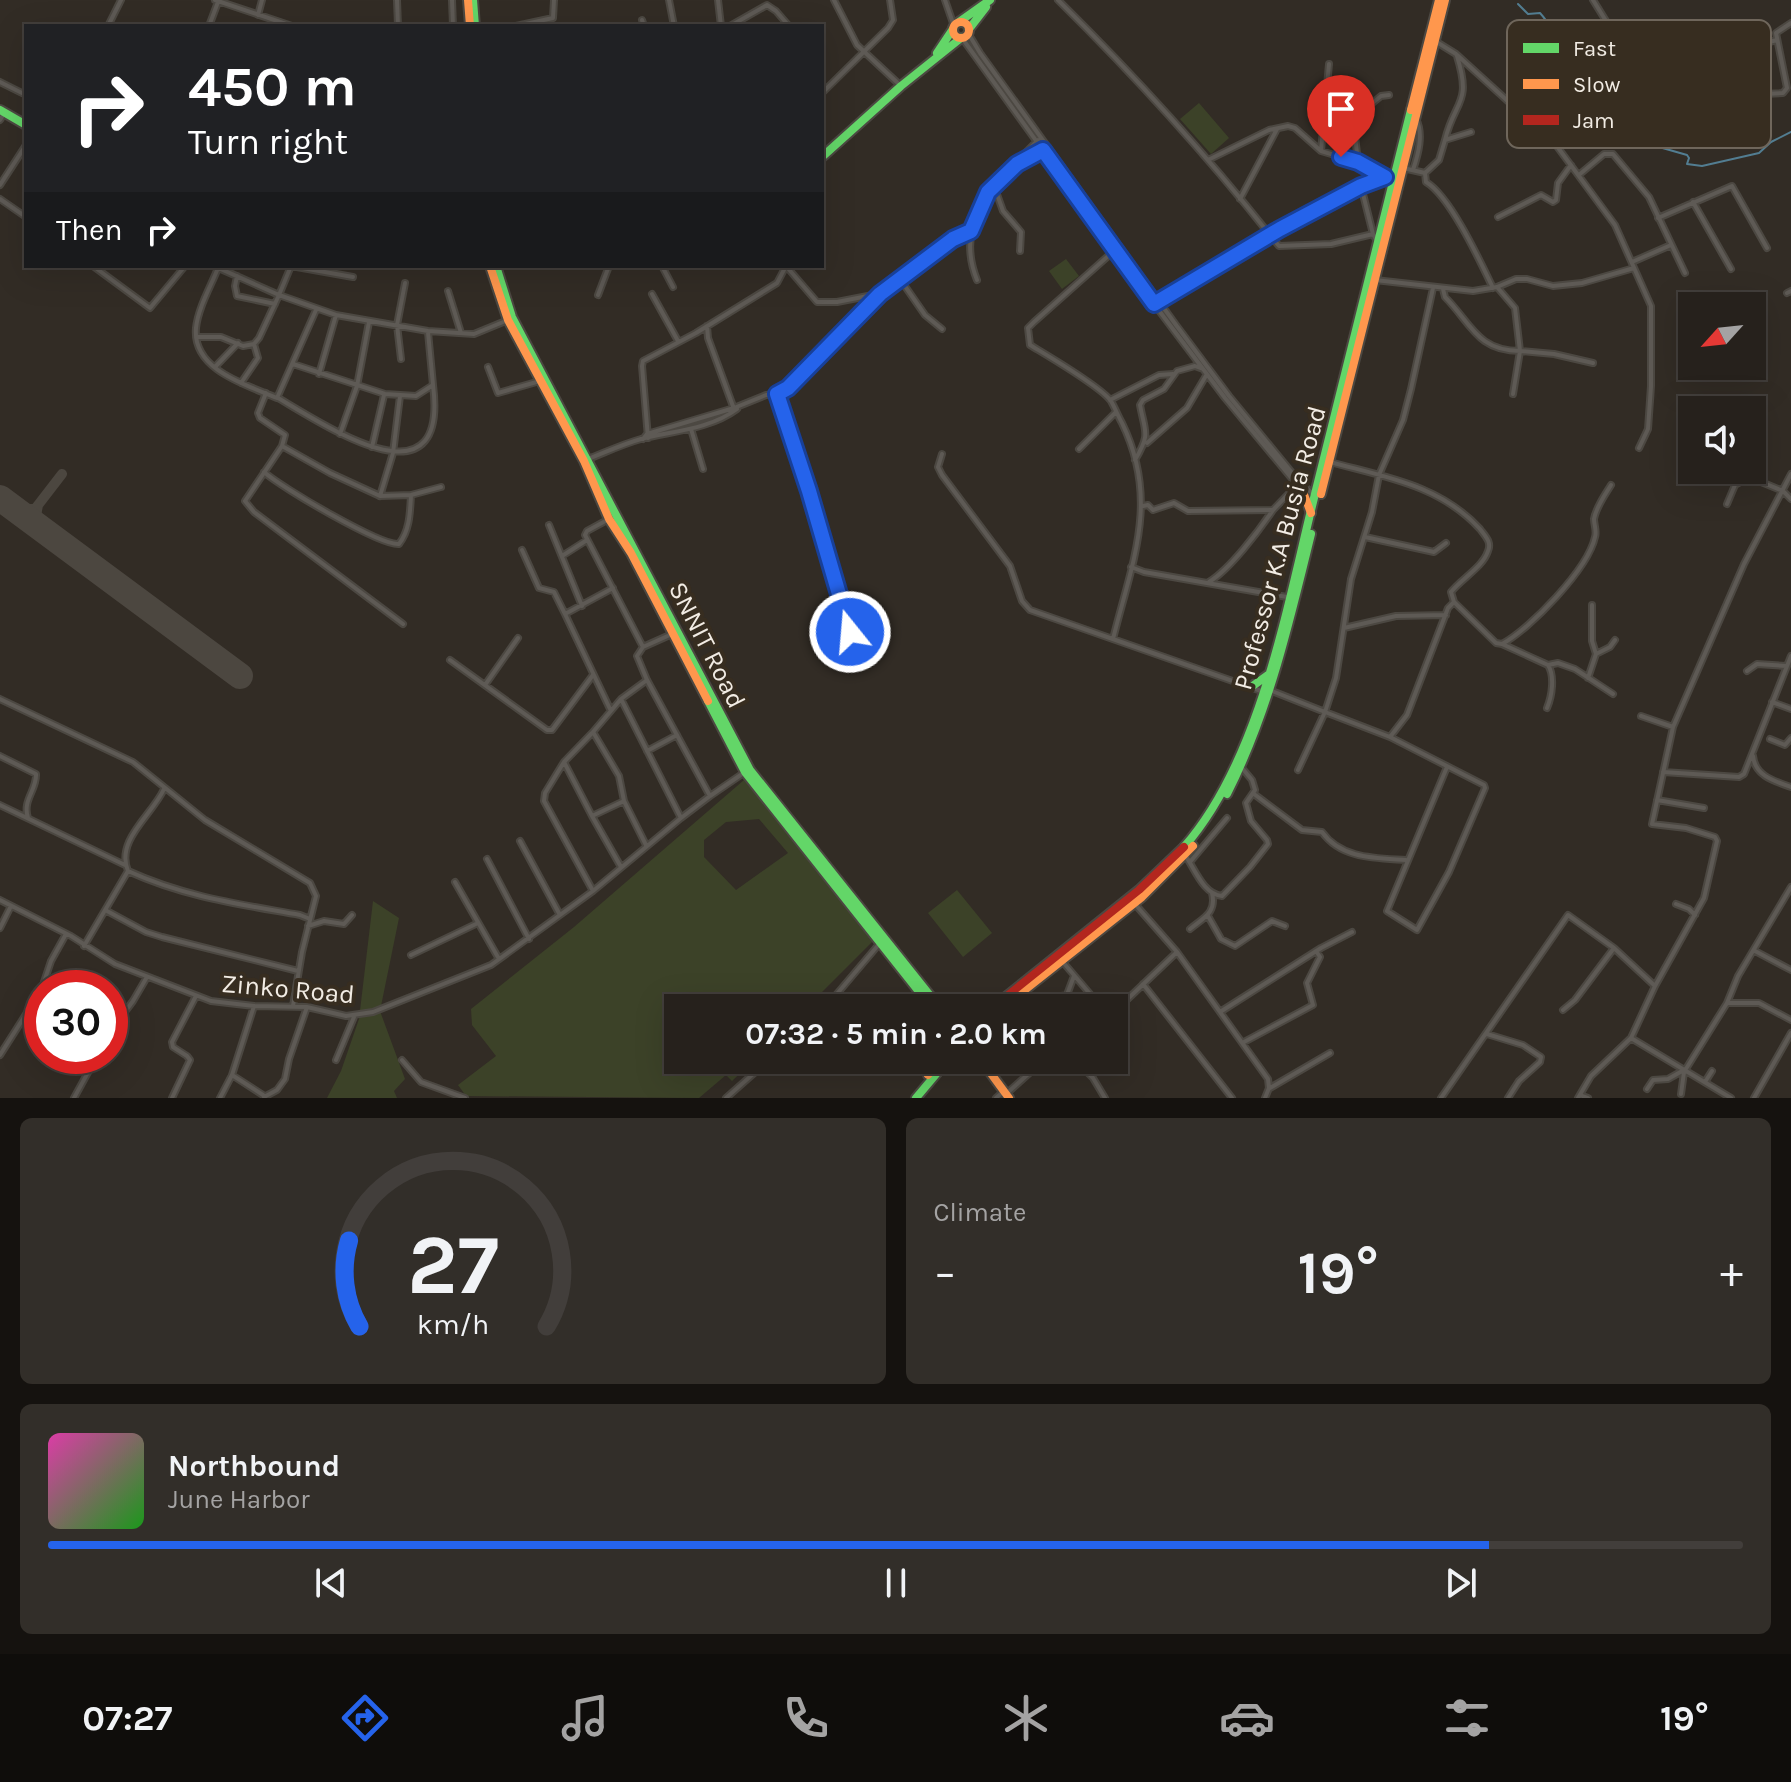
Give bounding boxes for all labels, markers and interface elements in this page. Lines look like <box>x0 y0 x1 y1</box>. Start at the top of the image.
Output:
legend <box>1507 20 1771 148</box>
text: Fast <box>1573 36 1616 62</box>
text: 450 m <box>188 54 357 119</box>
icon: right <box>56 56 160 160</box>
text: Slow <box>1573 72 1620 98</box>
pin <box>1307 75 1375 157</box>
icon: arrive <box>1319 87 1363 131</box>
text: Jam <box>1573 108 1615 134</box>
text: Turn right <box>188 121 348 163</box>
icon: right <box>139 208 183 252</box>
text: Then <box>56 212 123 248</box>
north arrow <box>1678 292 1766 380</box>
map controls <box>1678 292 1766 484</box>
button: sound <box>1678 396 1766 484</box>
street label: Professor K.A Busia Road <box>1227 403 1333 693</box>
street label: SNNIT Road <box>662 577 752 713</box>
position arrow <box>808 590 892 674</box>
street label: Zinko Road <box>220 968 356 1010</box>
speed limit sign: 30 <box>24 970 128 1074</box>
text: 07:32 · 5 min · 2.0 km <box>745 1016 1047 1052</box>
text: Climate <box>934 1197 1026 1228</box>
text: 27 <box>407 1217 499 1314</box>
text: 19° <box>1298 1238 1379 1308</box>
text: − <box>934 1247 957 1298</box>
text: + <box>1720 1247 1743 1298</box>
text: km/h <box>417 1308 489 1341</box>
text: Northbound <box>168 1448 340 1484</box>
text: June Harbor <box>168 1484 310 1515</box>
icon: previous <box>309 1561 353 1605</box>
icon: pause <box>874 1561 918 1605</box>
icon: next <box>1439 1561 1483 1605</box>
icon: directions <box>337 1690 393 1746</box>
icon: music <box>557 1690 613 1746</box>
icon: phone <box>778 1690 834 1746</box>
icon: climate <box>998 1690 1054 1746</box>
icon: car <box>1219 1690 1275 1746</box>
icon: filters <box>1439 1690 1495 1746</box>
text: 07:27 <box>82 1697 172 1739</box>
text: 19° <box>1660 1697 1709 1739</box>

